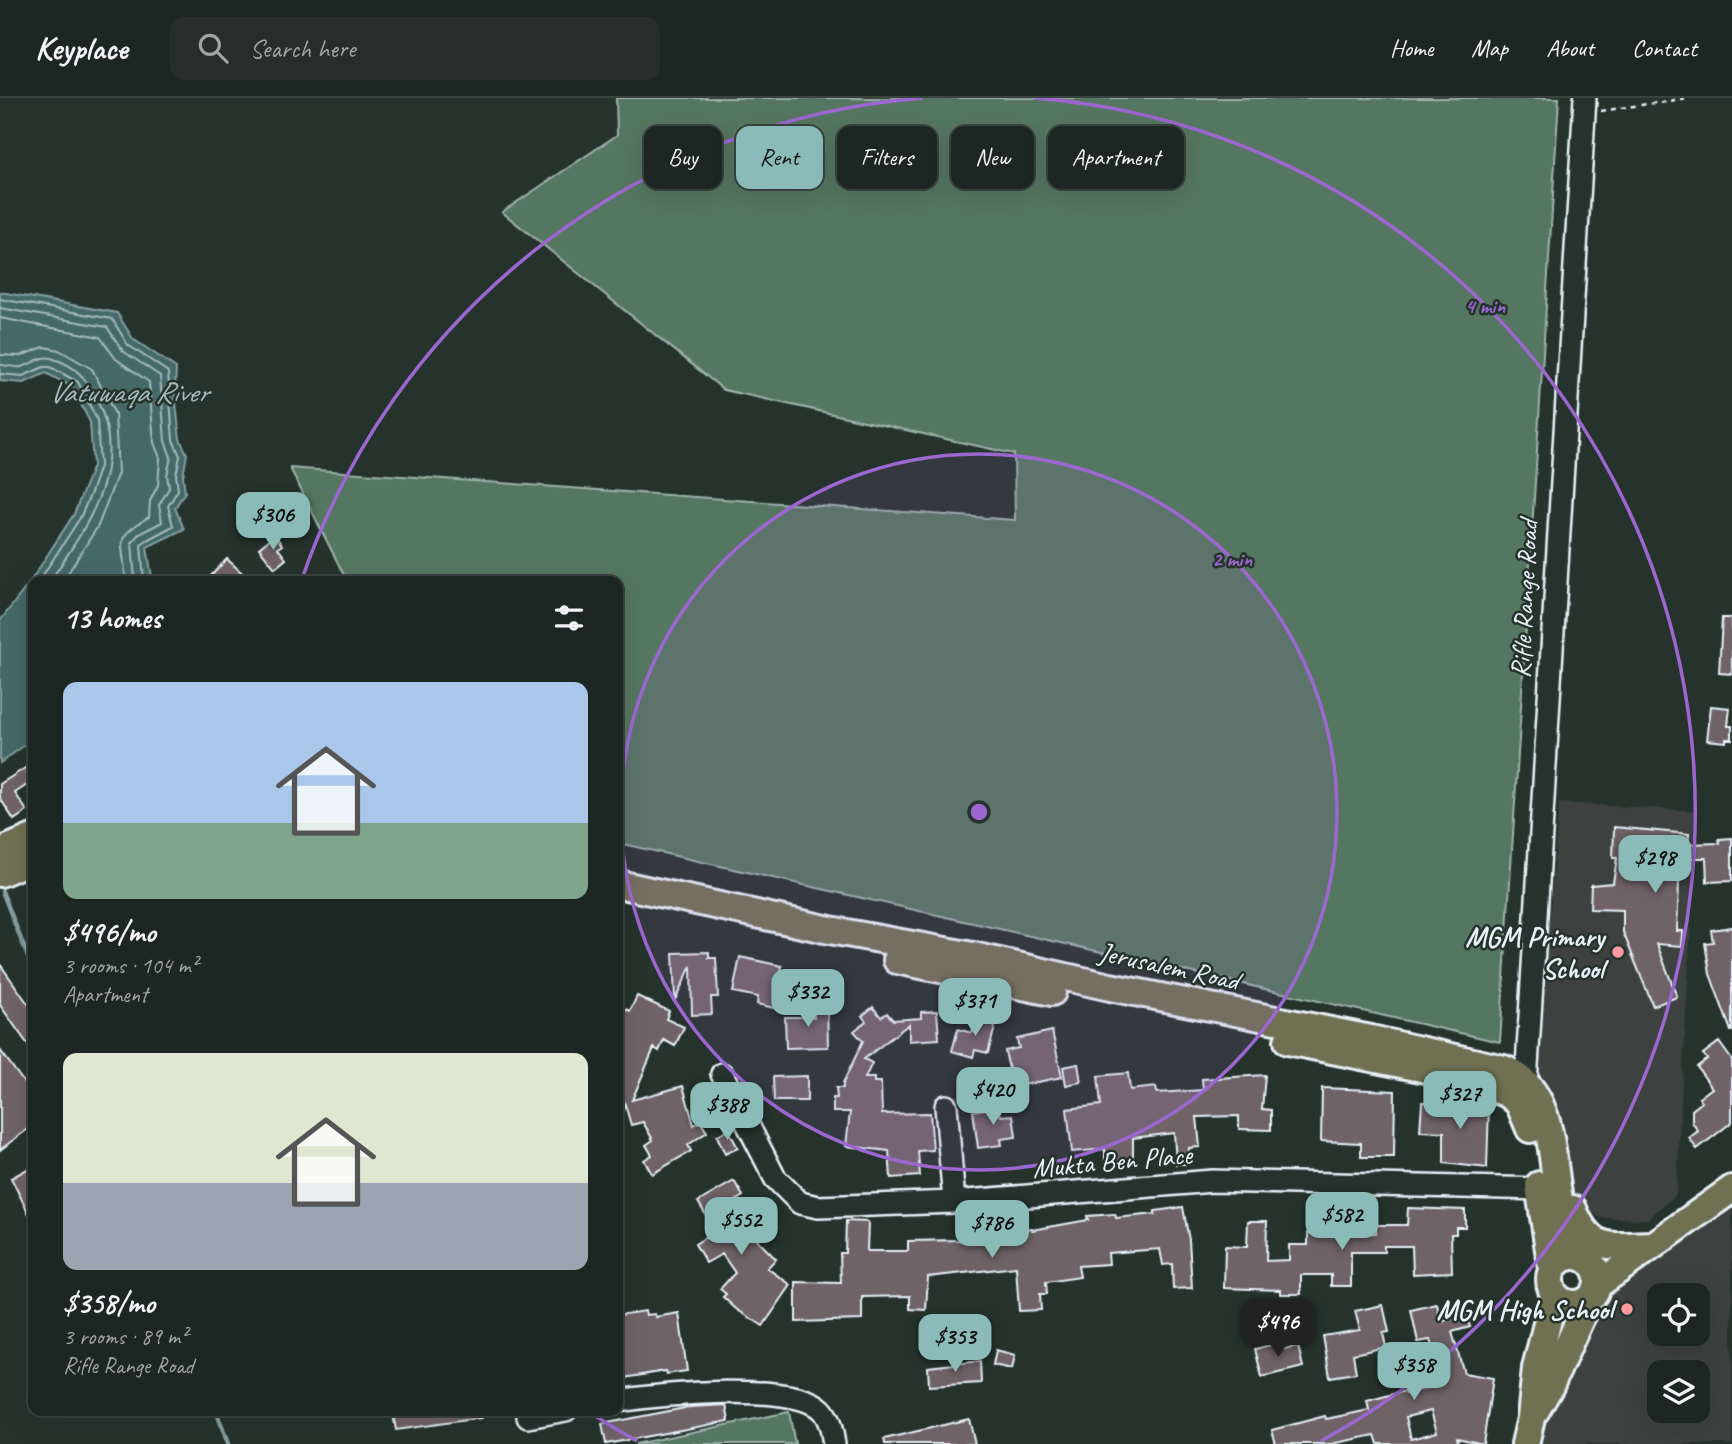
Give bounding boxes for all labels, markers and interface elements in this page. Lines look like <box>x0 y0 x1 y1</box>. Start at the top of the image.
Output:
search box <box>170 17 660 80</box>
text: Keyplace <box>35 27 128 69</box>
icon: search <box>194 29 232 67</box>
text: Search here <box>250 32 356 65</box>
text: Home <box>1390 33 1433 63</box>
text: Map <box>1471 33 1508 63</box>
text: About <box>1546 33 1594 63</box>
text: Contact <box>1632 33 1697 63</box>
chip: Buy <box>644 126 722 189</box>
chip: Rent <box>736 126 823 189</box>
chip: Filters <box>837 126 937 189</box>
chip: New <box>951 126 1034 189</box>
chip: Apartment <box>1048 126 1184 189</box>
text: 4 min <box>1465 293 1505 319</box>
water label: Vatuwaqa River <box>48 373 212 411</box>
pin: $306 <box>232 492 314 552</box>
text: $306 <box>252 500 294 529</box>
street label: Rifle Range Road <box>1502 515 1546 679</box>
text: 2 min <box>1212 546 1252 572</box>
text: 13 homes <box>63 599 161 637</box>
icon: filters <box>550 599 588 637</box>
icon: home <box>263 728 389 854</box>
centre of rings <box>967 800 991 824</box>
pin: $298 <box>1614 836 1696 895</box>
text: $298 <box>1634 843 1676 872</box>
text: $496/mo <box>63 913 156 951</box>
place label: MGM Primary School <box>1465 919 1609 986</box>
street label: Jerusalem Road <box>1094 934 1246 999</box>
marker: MGM Primary School <box>1610 944 1626 960</box>
text: 3 rooms · 104 m² <box>63 951 198 980</box>
pin: $332 <box>767 970 849 1029</box>
text: $332 <box>787 977 829 1006</box>
pin: $371 <box>934 978 1016 1038</box>
text: Apartment <box>63 980 148 1009</box>
text: $371 <box>954 986 996 1015</box>
pin: $420 <box>952 1068 1034 1127</box>
pin: $327 <box>1419 1072 1501 1131</box>
text: $420 <box>972 1075 1014 1104</box>
text: $327 <box>1439 1079 1481 1108</box>
pin: $388 <box>686 1082 768 1142</box>
text: $388 <box>706 1090 748 1119</box>
icon: home <box>263 1099 389 1225</box>
street label: Mukta Ben Place <box>1031 1136 1195 1185</box>
pin: $582 <box>1301 1192 1383 1252</box>
pin: $552 <box>700 1198 782 1257</box>
pin: $786 <box>951 1200 1033 1260</box>
text: $582 <box>1321 1200 1363 1229</box>
text: $552 <box>721 1205 761 1234</box>
text: $786 <box>971 1208 1013 1237</box>
map controls <box>1647 1283 1710 1423</box>
button: locate <box>1647 1283 1710 1346</box>
text: $358/mo <box>63 1284 155 1322</box>
place label: MGM High School <box>1436 1292 1618 1327</box>
pin: $496 <box>1237 1300 1319 1359</box>
marker: MGM High School <box>1619 1301 1635 1317</box>
text: $496 <box>1257 1307 1299 1336</box>
pin: $353 <box>914 1314 996 1374</box>
text: 3 rooms · 89 m² <box>63 1322 187 1351</box>
text: $353 <box>934 1322 976 1351</box>
pin: $358 <box>1373 1342 1455 1402</box>
text: $358 <box>1393 1350 1435 1379</box>
text: Rifle Range Road <box>63 1351 194 1380</box>
button: layers <box>1647 1360 1710 1423</box>

